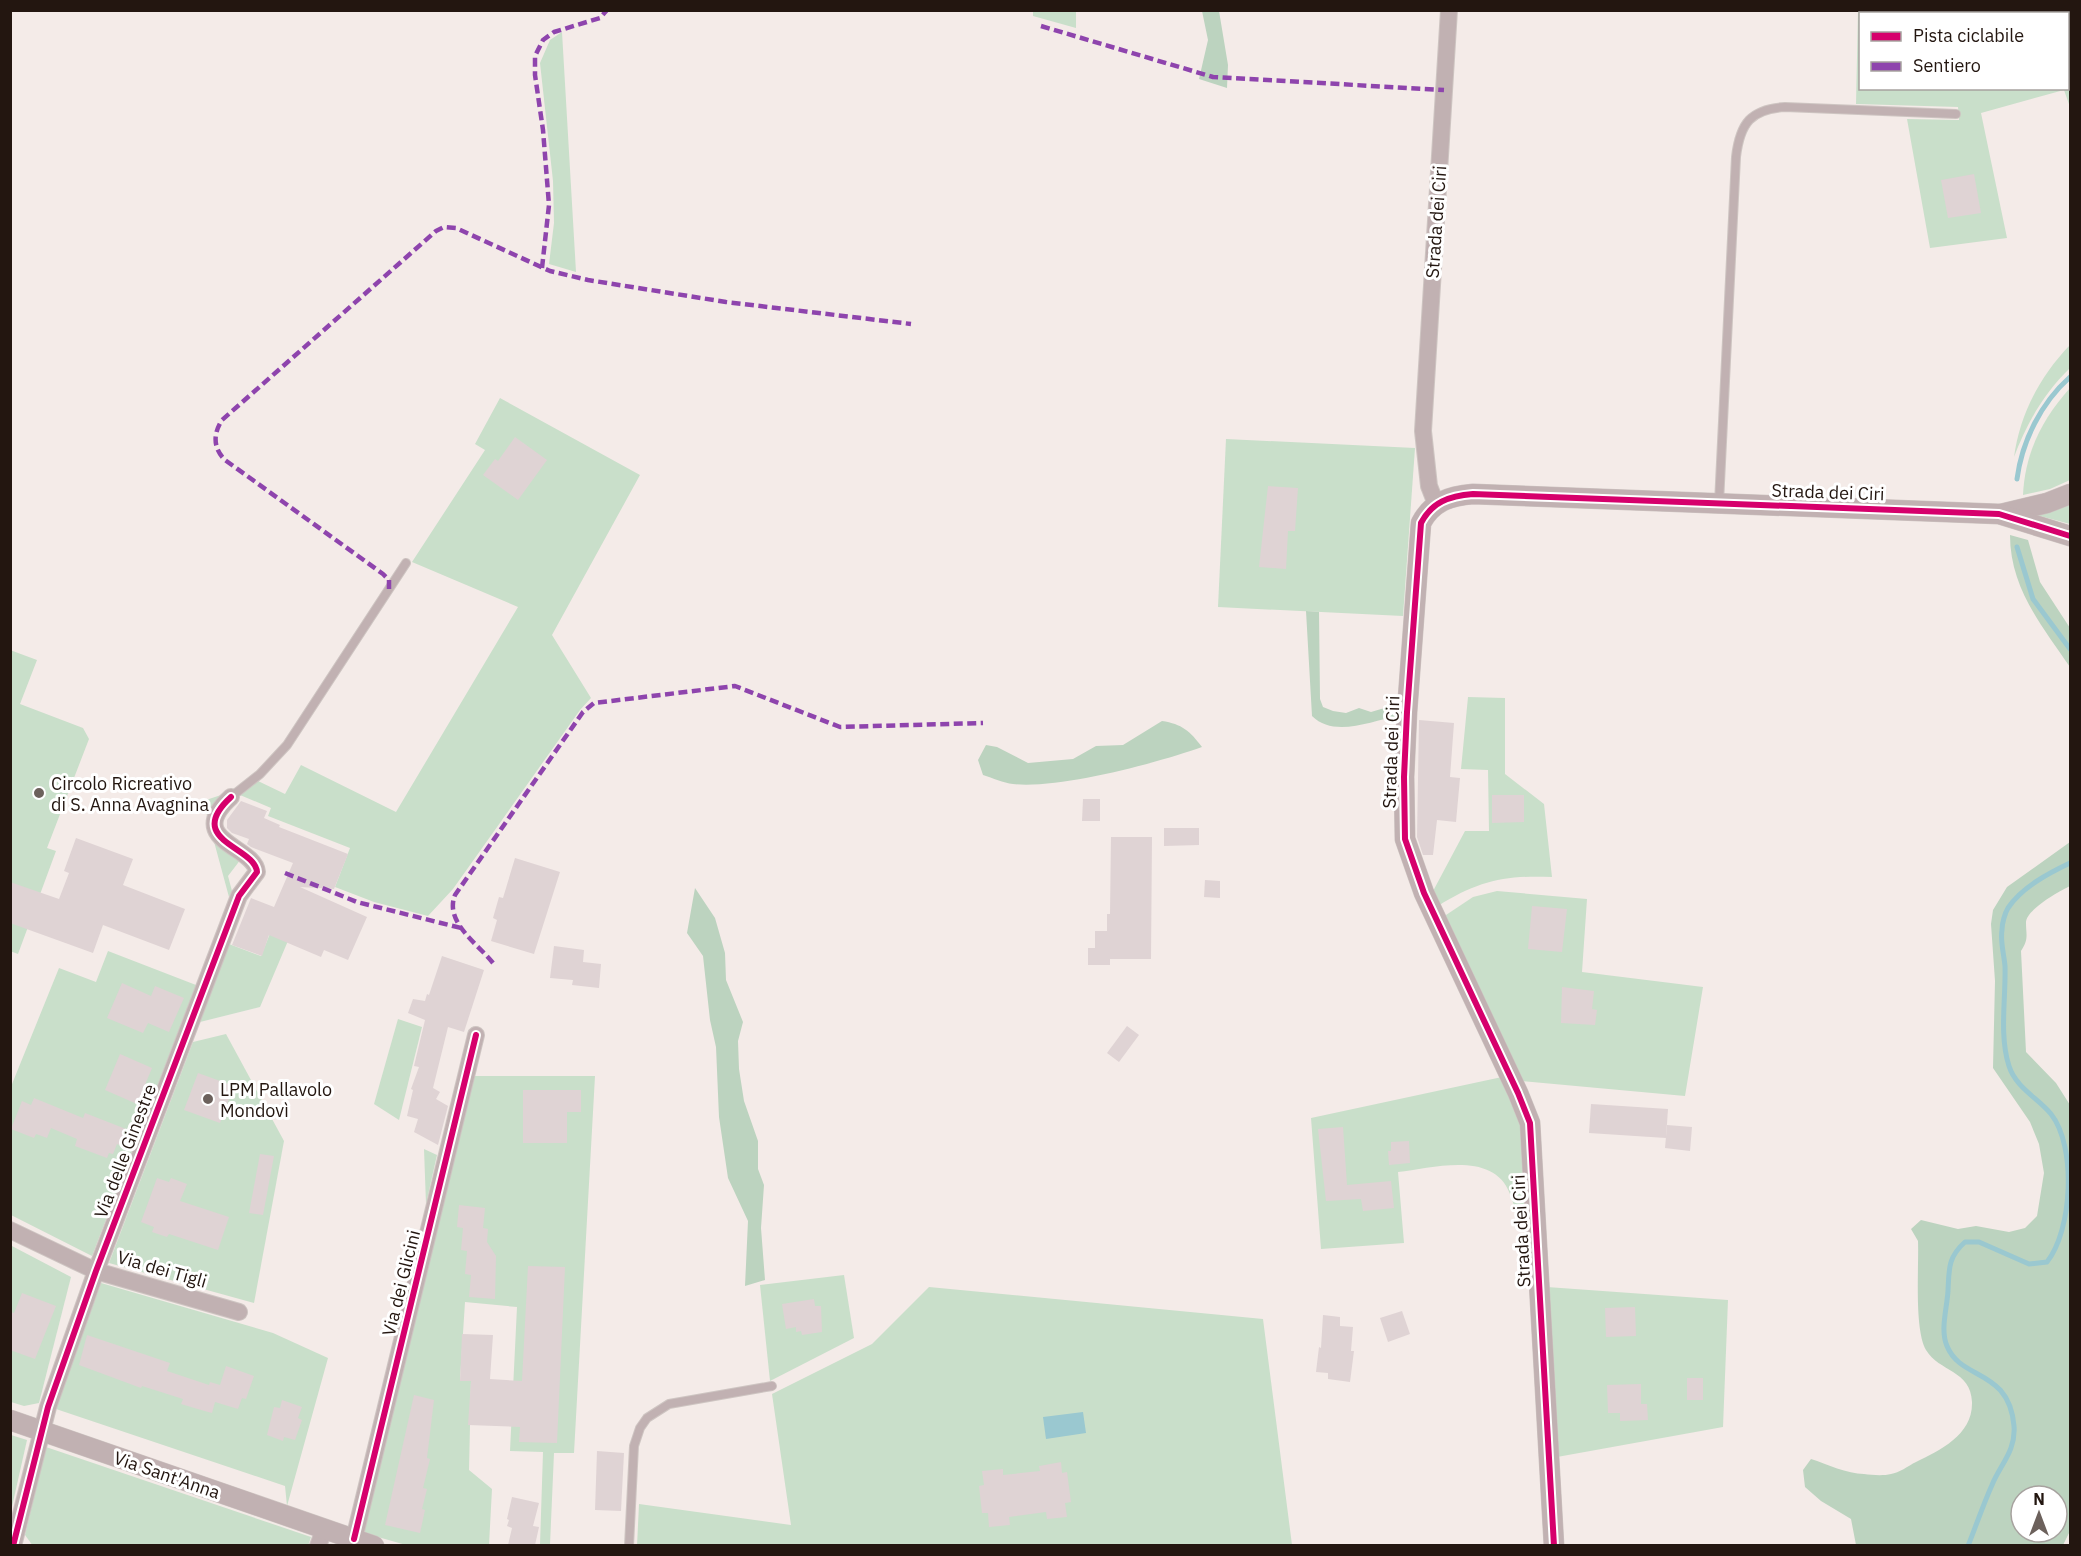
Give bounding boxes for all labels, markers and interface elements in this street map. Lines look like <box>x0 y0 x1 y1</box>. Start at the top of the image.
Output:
legend <box>1859 12 2069 90</box>
text: Pista ciclabile <box>1913 24 2024 47</box>
text: Sentiero <box>1913 54 1981 77</box>
street label: Strada dei Ciri <box>1421 165 1451 279</box>
street label: Strada dei Ciri <box>1771 479 1885 505</box>
street label: Strada dei Ciri <box>1378 695 1404 809</box>
place label: Circolo Ricreativo di S. Anna Avagnina <box>51 772 210 816</box>
marker: Circolo Ricreativo di S. Anna Avagnina <box>32 786 46 800</box>
place label: LPM Pallavolo Mondovì <box>220 1078 332 1122</box>
street label: Via delle Ginestre <box>89 1081 161 1221</box>
marker: LPM Pallavolo Mondovì <box>201 1092 215 1106</box>
street label: Strada dei Ciri <box>1507 1174 1535 1288</box>
street label: Via dei Glicini <box>377 1228 425 1338</box>
street label: Via dei Tigli <box>115 1245 209 1293</box>
street label: Via Sant'Anna <box>111 1446 224 1504</box>
north arrow <box>2009 1484 2069 1544</box>
text: N <box>2033 1489 2045 1509</box>

